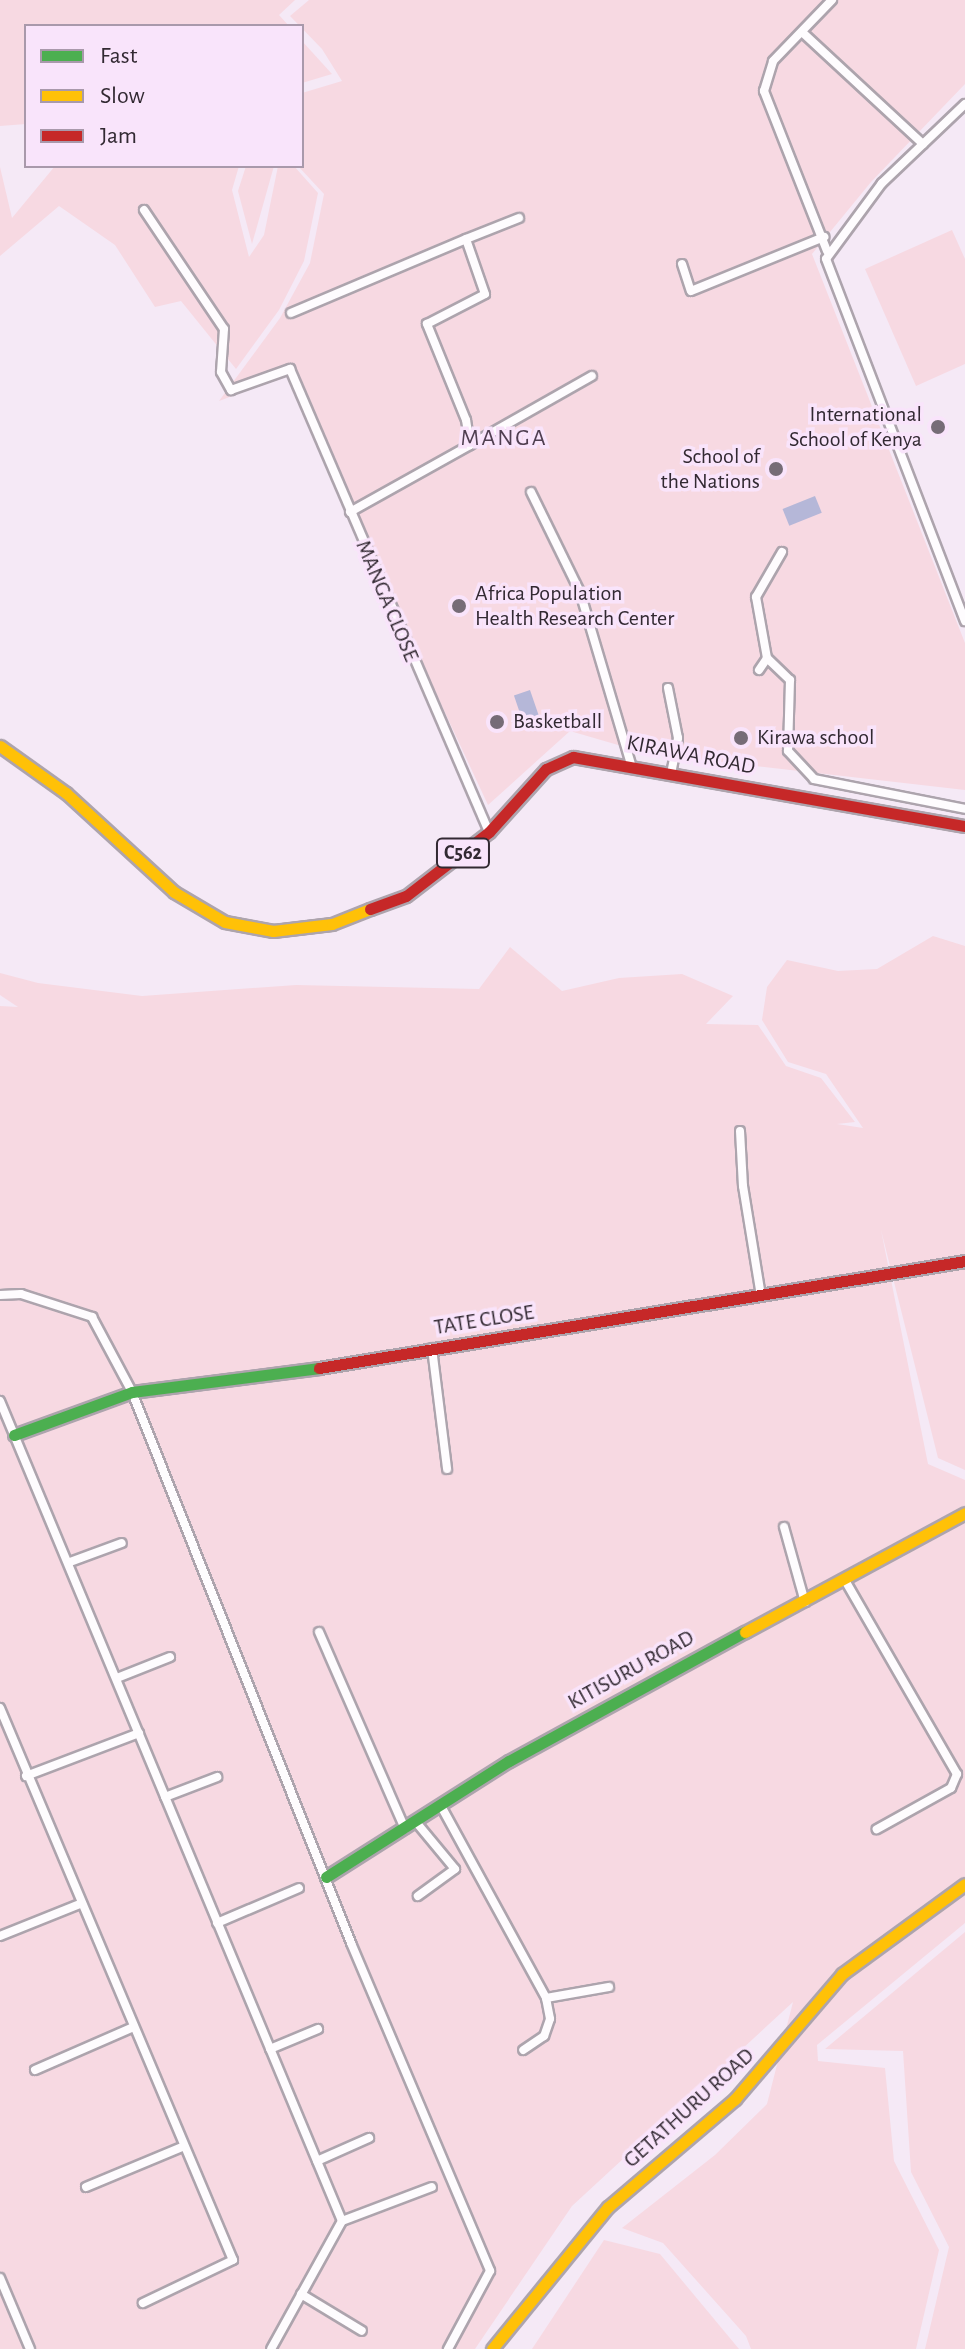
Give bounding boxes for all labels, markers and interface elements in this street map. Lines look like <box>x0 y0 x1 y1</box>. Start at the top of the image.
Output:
legend <box>24 24 304 168</box>
text: Fast <box>100 44 137 68</box>
text: Slow <box>100 84 145 108</box>
text: Jam <box>100 124 137 148</box>
place label: International School of Kenya <box>789 401 922 452</box>
marker: International School of Kenya <box>929 418 947 436</box>
district label: MANGA <box>460 425 548 453</box>
place label: School of the Nations <box>661 443 760 494</box>
marker: School of the Nations <box>767 460 785 478</box>
street label: MANGA CLOSE <box>350 536 424 666</box>
place label: Africa Population Health Research Center <box>475 580 674 632</box>
marker: Africa Population Health Research Center <box>450 597 468 615</box>
place label: Basketball <box>513 709 602 735</box>
marker: Basketball <box>488 713 506 731</box>
place label: Kirawa school <box>757 725 874 751</box>
marker: Kirawa school <box>732 729 750 747</box>
street label: KIRAWA ROAD <box>624 730 758 780</box>
road number: C562 <box>435 837 491 869</box>
street label: TATE CLOSE <box>432 1299 536 1341</box>
street label: KITISURU ROAD <box>563 1624 699 1716</box>
street label: GETATHURU ROAD <box>618 2043 760 2173</box>

